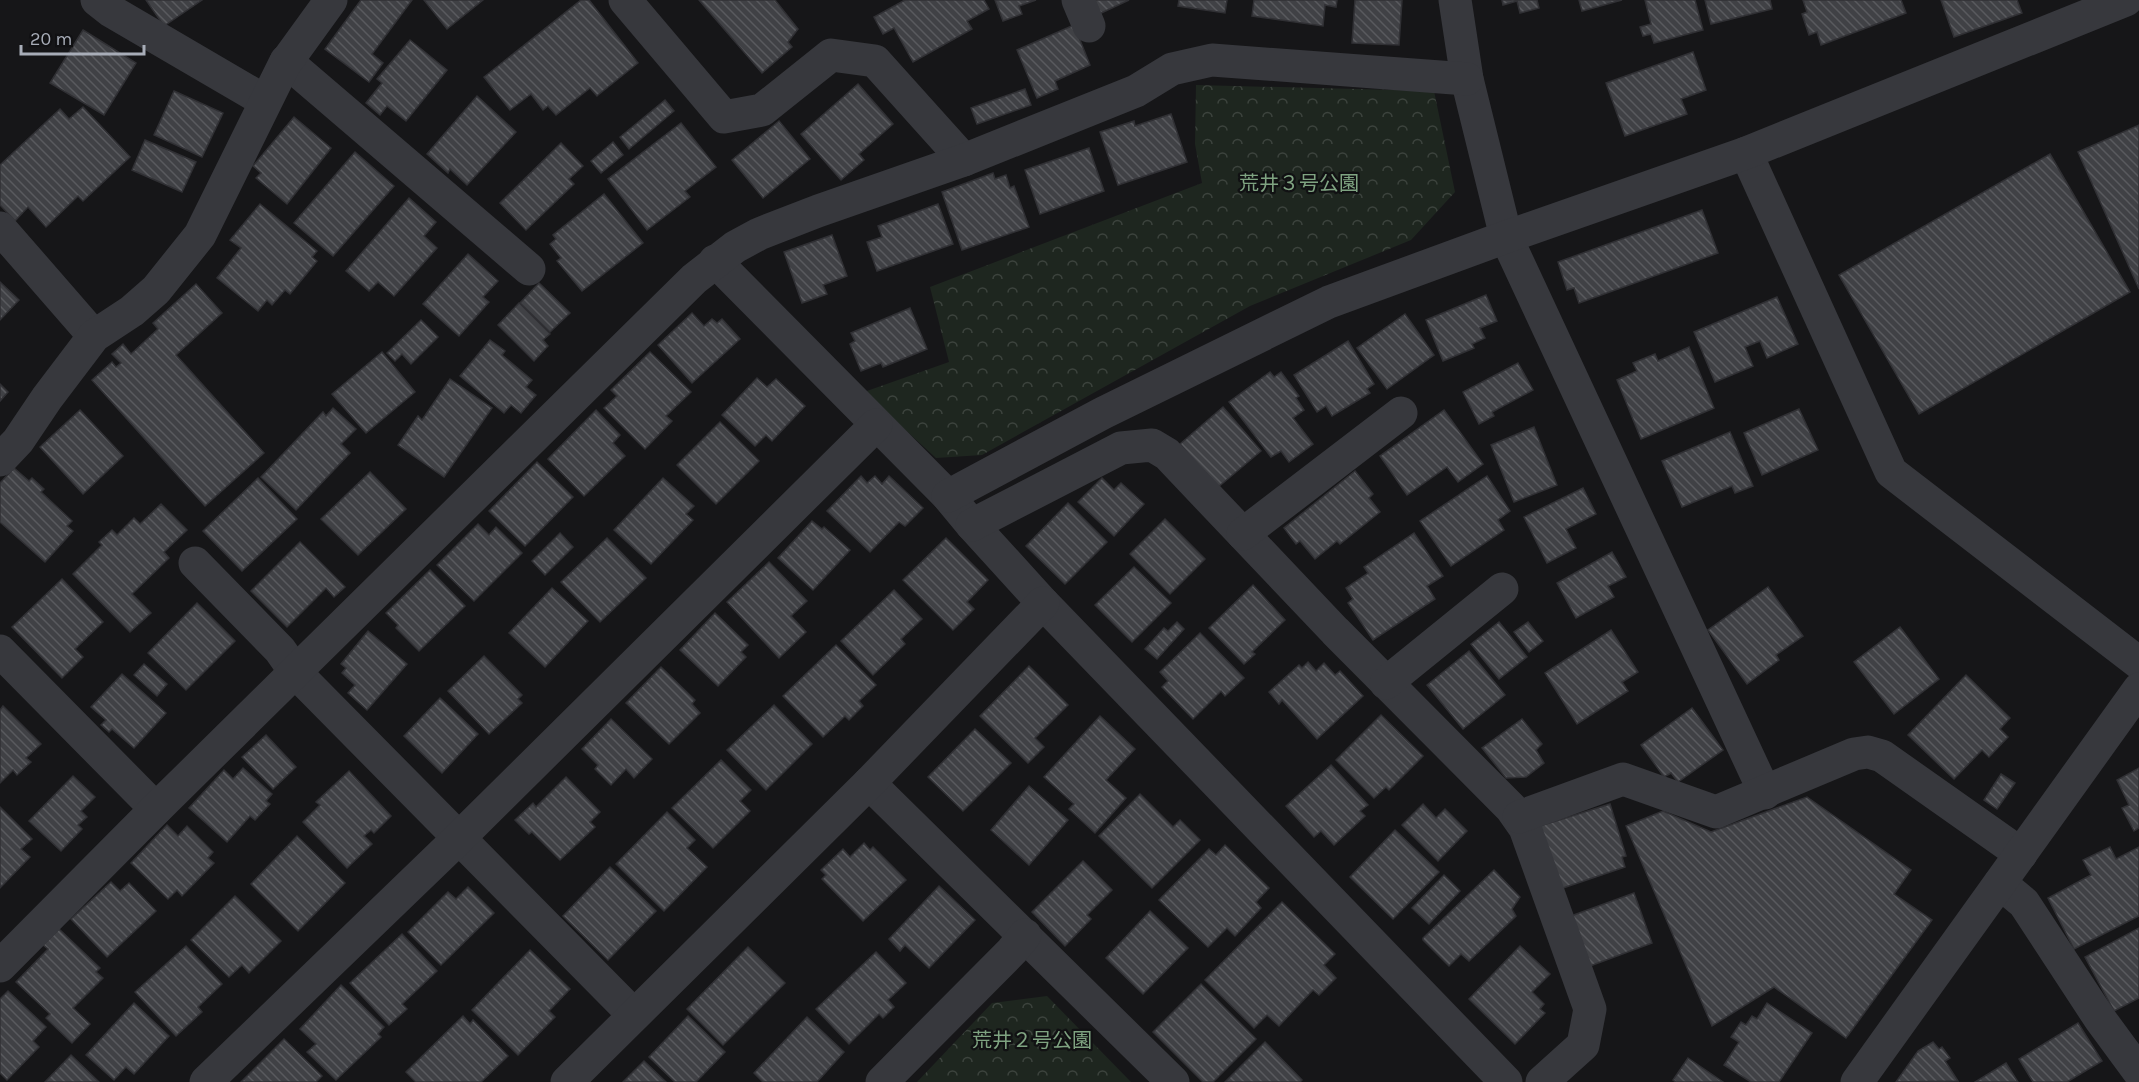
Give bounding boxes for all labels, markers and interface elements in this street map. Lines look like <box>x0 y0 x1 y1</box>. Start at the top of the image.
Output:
scale bar <box>21 18 144 56</box>
text: 20 m <box>30 28 72 50</box>
park label: 荒井３号公園 <box>1239 172 1359 195</box>
park label: 荒井２号公園 <box>972 1029 1092 1052</box>

